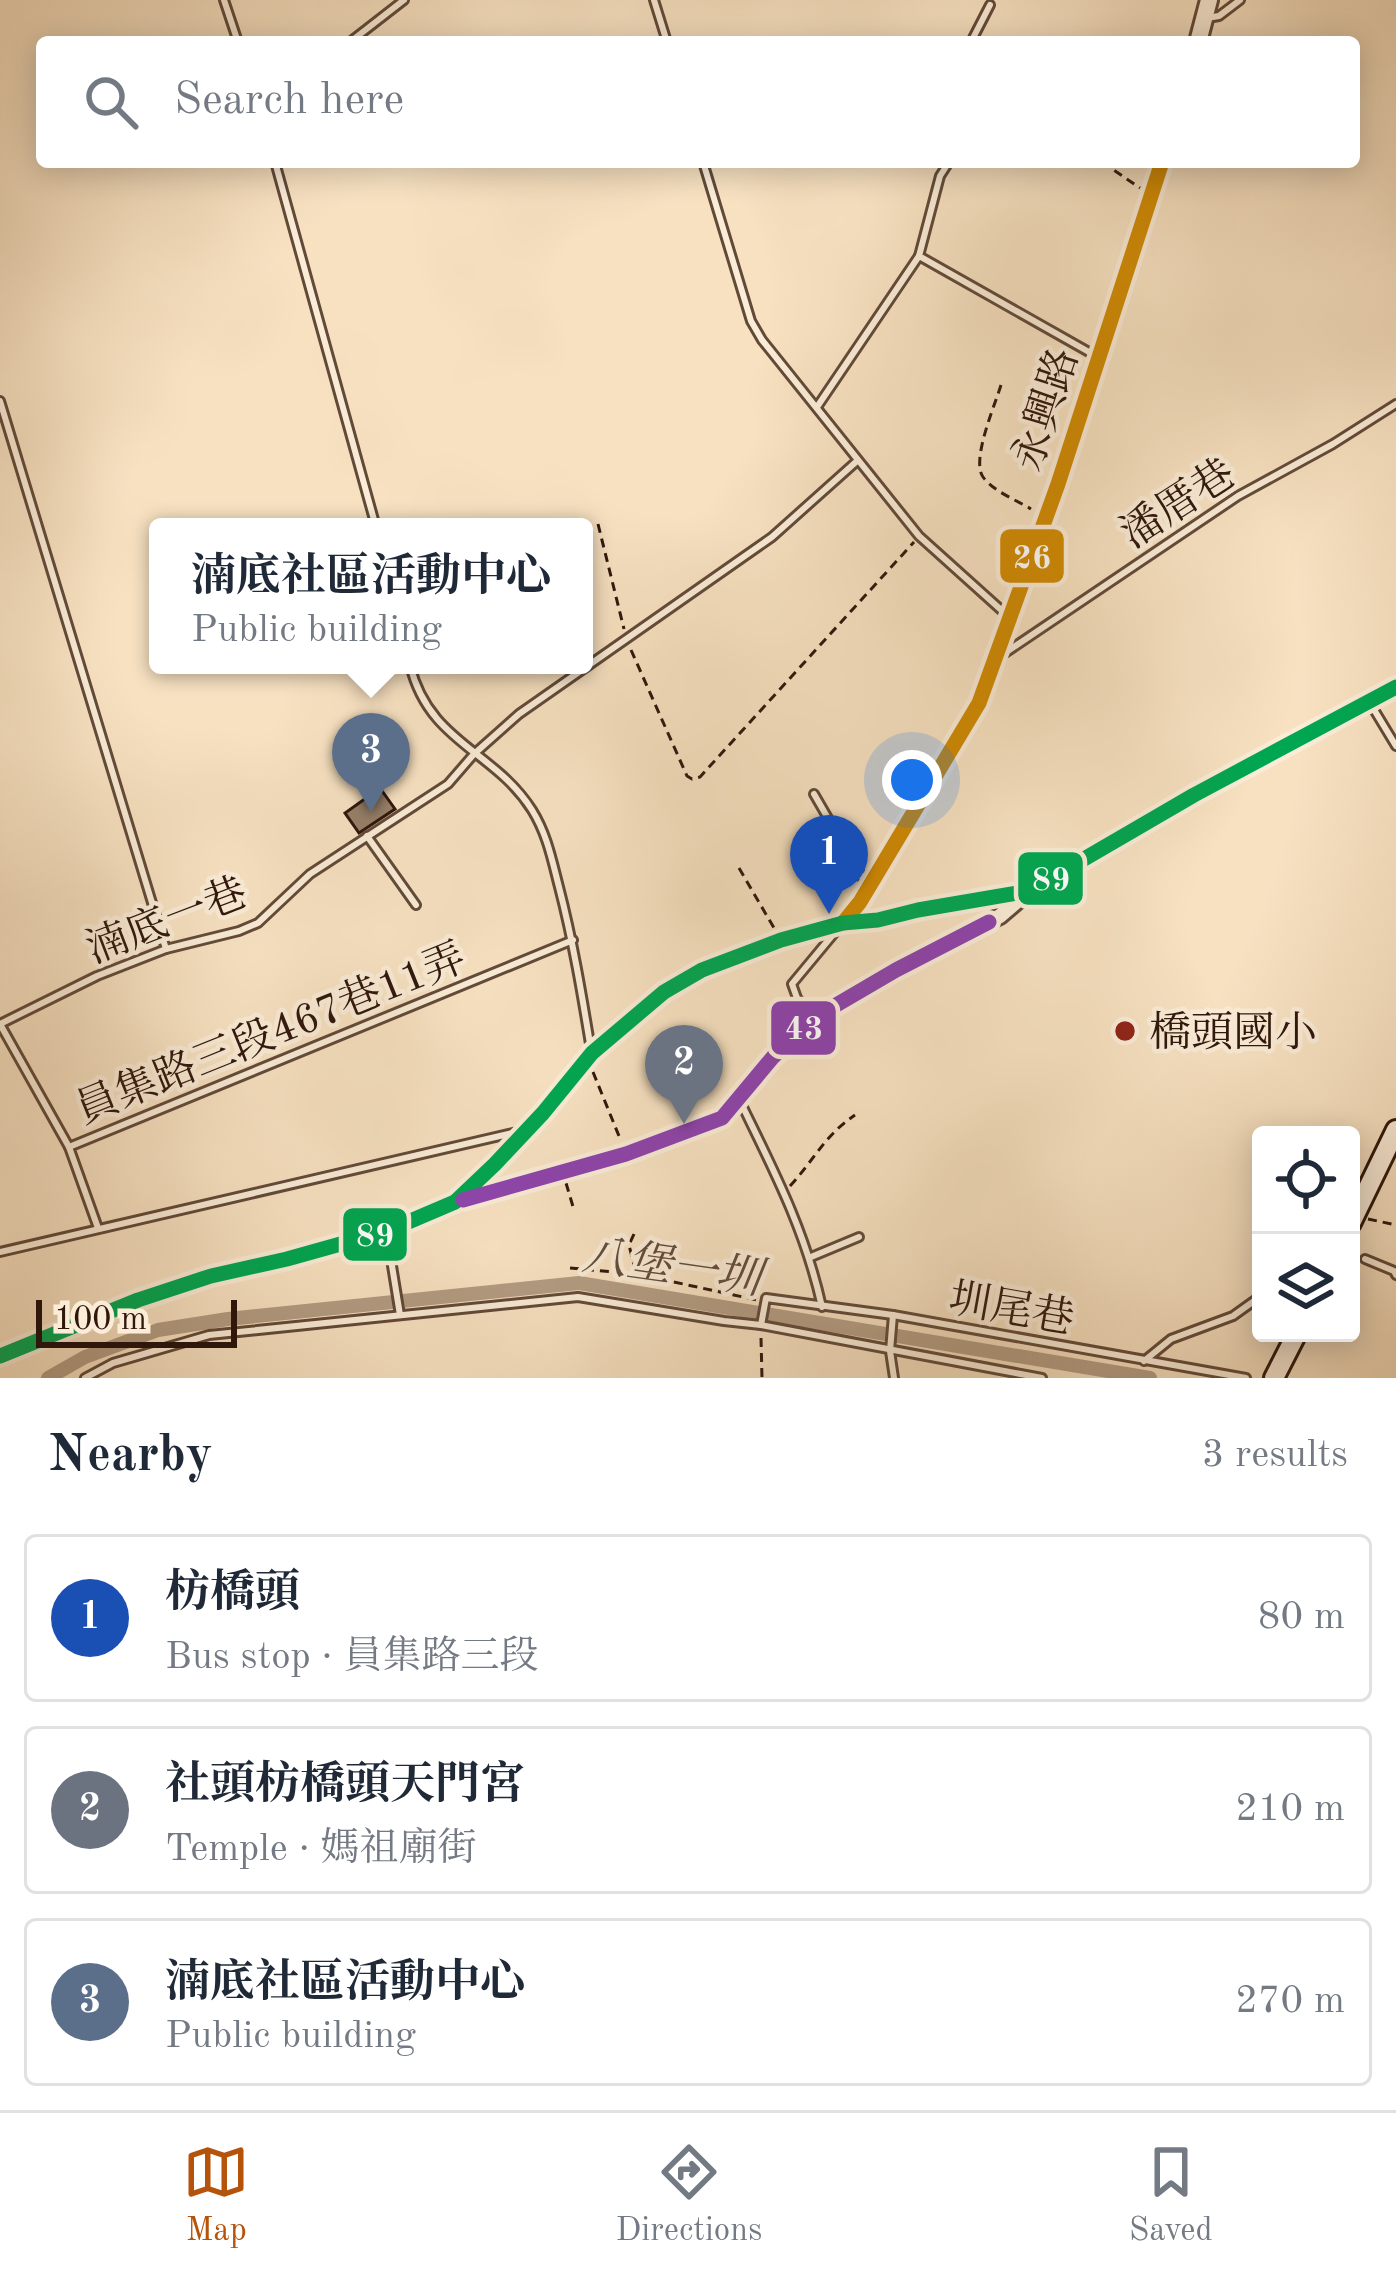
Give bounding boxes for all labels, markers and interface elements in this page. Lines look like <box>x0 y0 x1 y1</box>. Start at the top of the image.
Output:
search box <box>36 36 1360 168</box>
icon: search <box>78 69 144 135</box>
text: Search here <box>174 79 404 124</box>
street label: 永興路 <box>1005 343 1087 477</box>
street label: 潘厝巷 <box>1113 450 1243 557</box>
popup <box>149 518 593 674</box>
line badge: 26 <box>998 527 1066 585</box>
text: 26 <box>1013 543 1051 576</box>
text: 湳底社區活動中心 <box>191 556 551 601</box>
text: Public building <box>191 611 442 650</box>
pin: 3 <box>332 713 410 812</box>
your location <box>882 750 942 810</box>
pin: 1 <box>790 815 868 914</box>
line badge: 89 <box>1016 850 1085 907</box>
text: 89 <box>1032 865 1070 898</box>
street label: 湳底一巷 <box>80 869 253 972</box>
street label: 員集路三段467巷11弄 <box>69 935 472 1133</box>
line badge: 43 <box>769 999 838 1057</box>
place label: 橋頭國小 <box>1149 1010 1317 1056</box>
text: 43 <box>785 1014 823 1047</box>
marker: 橋頭國小 <box>1112 1018 1138 1044</box>
pin: 2 <box>645 1025 723 1124</box>
map controls <box>1252 1126 1360 1342</box>
button: locate <box>1252 1126 1360 1234</box>
line badge: 89 <box>341 1206 409 1263</box>
text: 89 <box>356 1221 394 1254</box>
water label: 八堡一圳 <box>579 1231 771 1305</box>
button: layers <box>1252 1234 1360 1342</box>
street label: 圳尾巷 <box>946 1275 1078 1343</box>
scale bar <box>36 1294 237 1347</box>
text: 100 m <box>54 1304 147 1337</box>
text: Nearby <box>48 1431 213 1482</box>
text: 3 results <box>1202 1436 1348 1475</box>
text: 枋橋頭 <box>165 1572 300 1617</box>
text: 1 <box>79 1598 101 1637</box>
text: 80 m <box>1258 1598 1345 1637</box>
text: Bus stop · 員集路三段 <box>165 1638 538 1677</box>
text: 社頭枋橋頭天門宮 <box>165 1764 525 1809</box>
text: 2 <box>79 1790 101 1829</box>
text: 210 m <box>1235 1790 1345 1829</box>
text: Temple · 媽祖廟街 <box>165 1830 477 1869</box>
text: 湳底社區活動中心 <box>165 1962 525 2007</box>
text: 3 <box>79 1982 101 2021</box>
text: 270 m <box>1235 1982 1345 2021</box>
text: Public building <box>165 2017 416 2056</box>
tab: Map <box>183 2139 249 2252</box>
tab: Directions <box>616 2139 762 2252</box>
tab: Saved <box>1129 2139 1213 2252</box>

